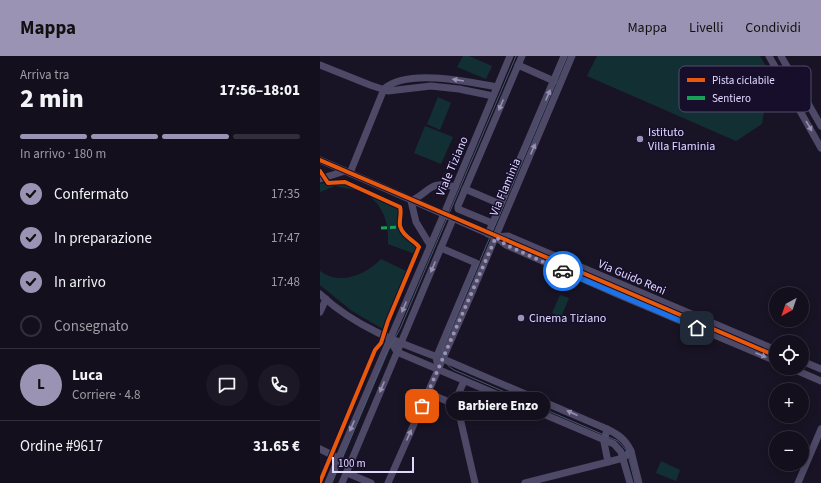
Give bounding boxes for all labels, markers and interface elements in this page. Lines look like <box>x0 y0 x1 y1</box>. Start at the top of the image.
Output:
text: Mappa <box>20 15 76 42</box>
text: Mappa <box>627 18 667 38</box>
text: Livelli <box>689 18 723 38</box>
text: Condividi <box>745 18 801 38</box>
text: Arriva tra <box>20 66 69 84</box>
legend <box>679 66 811 112</box>
text: Pista ciclabile <box>712 73 775 88</box>
one-way arrow <box>452 77 464 83</box>
text: 2 min <box>20 80 84 117</box>
text: 17:56–18:01 <box>219 80 300 101</box>
one-way arrow <box>545 88 551 100</box>
text: Sentiero <box>712 91 751 106</box>
one-way arrow <box>498 99 504 111</box>
one-way arrow <box>805 120 812 132</box>
place label: Istituto Villa Flaminia <box>648 124 715 155</box>
street label: Viale Tiziano <box>432 134 473 199</box>
marker: Istituto Villa Flaminia <box>635 134 645 144</box>
one-way arrow <box>530 144 536 155</box>
text: In arrivo · 180 m <box>20 145 106 163</box>
street label: Via Flaminia <box>486 156 525 219</box>
icon: check <box>20 183 42 205</box>
text: Confermato <box>54 184 129 205</box>
text: 17:35 <box>271 185 300 203</box>
icon: check <box>20 227 42 249</box>
text: In preparazione <box>54 228 152 249</box>
text: 17:47 <box>271 229 300 247</box>
courier <box>543 251 583 291</box>
street label: Via Guido Reni <box>595 256 668 299</box>
icon: car <box>552 260 574 282</box>
one-way arrow <box>429 262 435 274</box>
icon: check <box>20 271 42 293</box>
text: In arrivo <box>54 272 106 293</box>
text: 17:48 <box>271 273 300 291</box>
north arrow <box>769 287 809 327</box>
map controls <box>769 287 809 471</box>
one-way arrow <box>400 301 407 313</box>
place label: Cinema Tiziano <box>529 310 606 327</box>
pin <box>680 311 714 345</box>
marker: Cinema Tiziano <box>516 313 526 323</box>
text: Consegnato <box>54 316 129 337</box>
icon: home <box>686 317 708 339</box>
button: locate <box>769 335 809 375</box>
one-way arrow <box>755 352 767 358</box>
button: chat <box>206 364 248 406</box>
button: phone <box>258 364 300 406</box>
text: Luca <box>72 365 103 386</box>
text: L <box>37 374 45 395</box>
one-way arrow <box>379 382 385 393</box>
button: + <box>769 383 809 423</box>
text: Corriere · 4.8 <box>72 386 141 404</box>
pin <box>405 389 439 423</box>
callout: Barbiere Enzo <box>446 392 550 420</box>
icon: bag <box>411 395 433 417</box>
text: Barbiere Enzo <box>458 397 538 415</box>
one-way arrow <box>565 410 577 416</box>
one-way arrow <box>348 421 354 433</box>
one-way arrow <box>406 429 412 440</box>
button: − <box>769 431 809 471</box>
text: Ordine #9617 <box>20 436 103 457</box>
text: 31.65 € <box>253 436 300 457</box>
scale bar <box>332 455 414 474</box>
text: 100 m <box>338 456 366 471</box>

